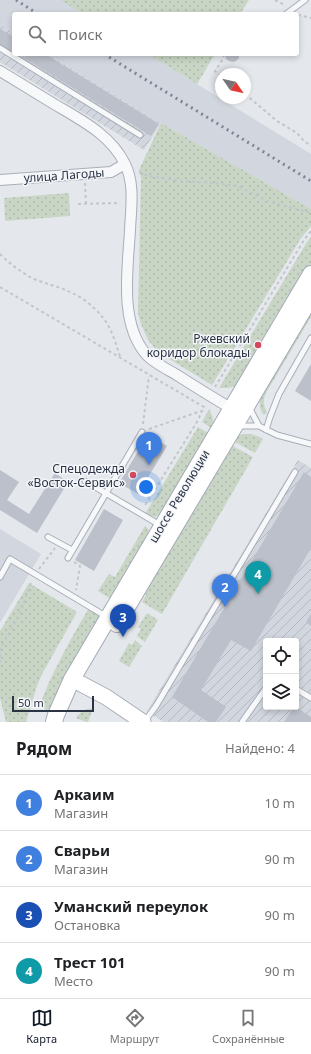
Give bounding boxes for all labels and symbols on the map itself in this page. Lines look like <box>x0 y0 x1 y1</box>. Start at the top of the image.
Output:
north arrow <box>215 68 251 104</box>
street label: улица Лагоды <box>23 164 105 186</box>
place label: Ржевский коридор блокады <box>147 330 250 361</box>
marker: Ржевский коридор блокады <box>253 340 263 350</box>
pin: 1 <box>136 432 162 465</box>
street label: шоссе Революции <box>144 446 214 546</box>
place label: Спецодежда «Восток-Сервис» <box>28 460 125 491</box>
marker: Спецодежда «Восток-Сервис» <box>128 470 138 480</box>
your location <box>136 477 156 497</box>
pin: 4 <box>245 561 271 594</box>
pin: 2 <box>212 574 238 607</box>
pin: 3 <box>110 604 136 637</box>
scale bar <box>12 694 94 713</box>

